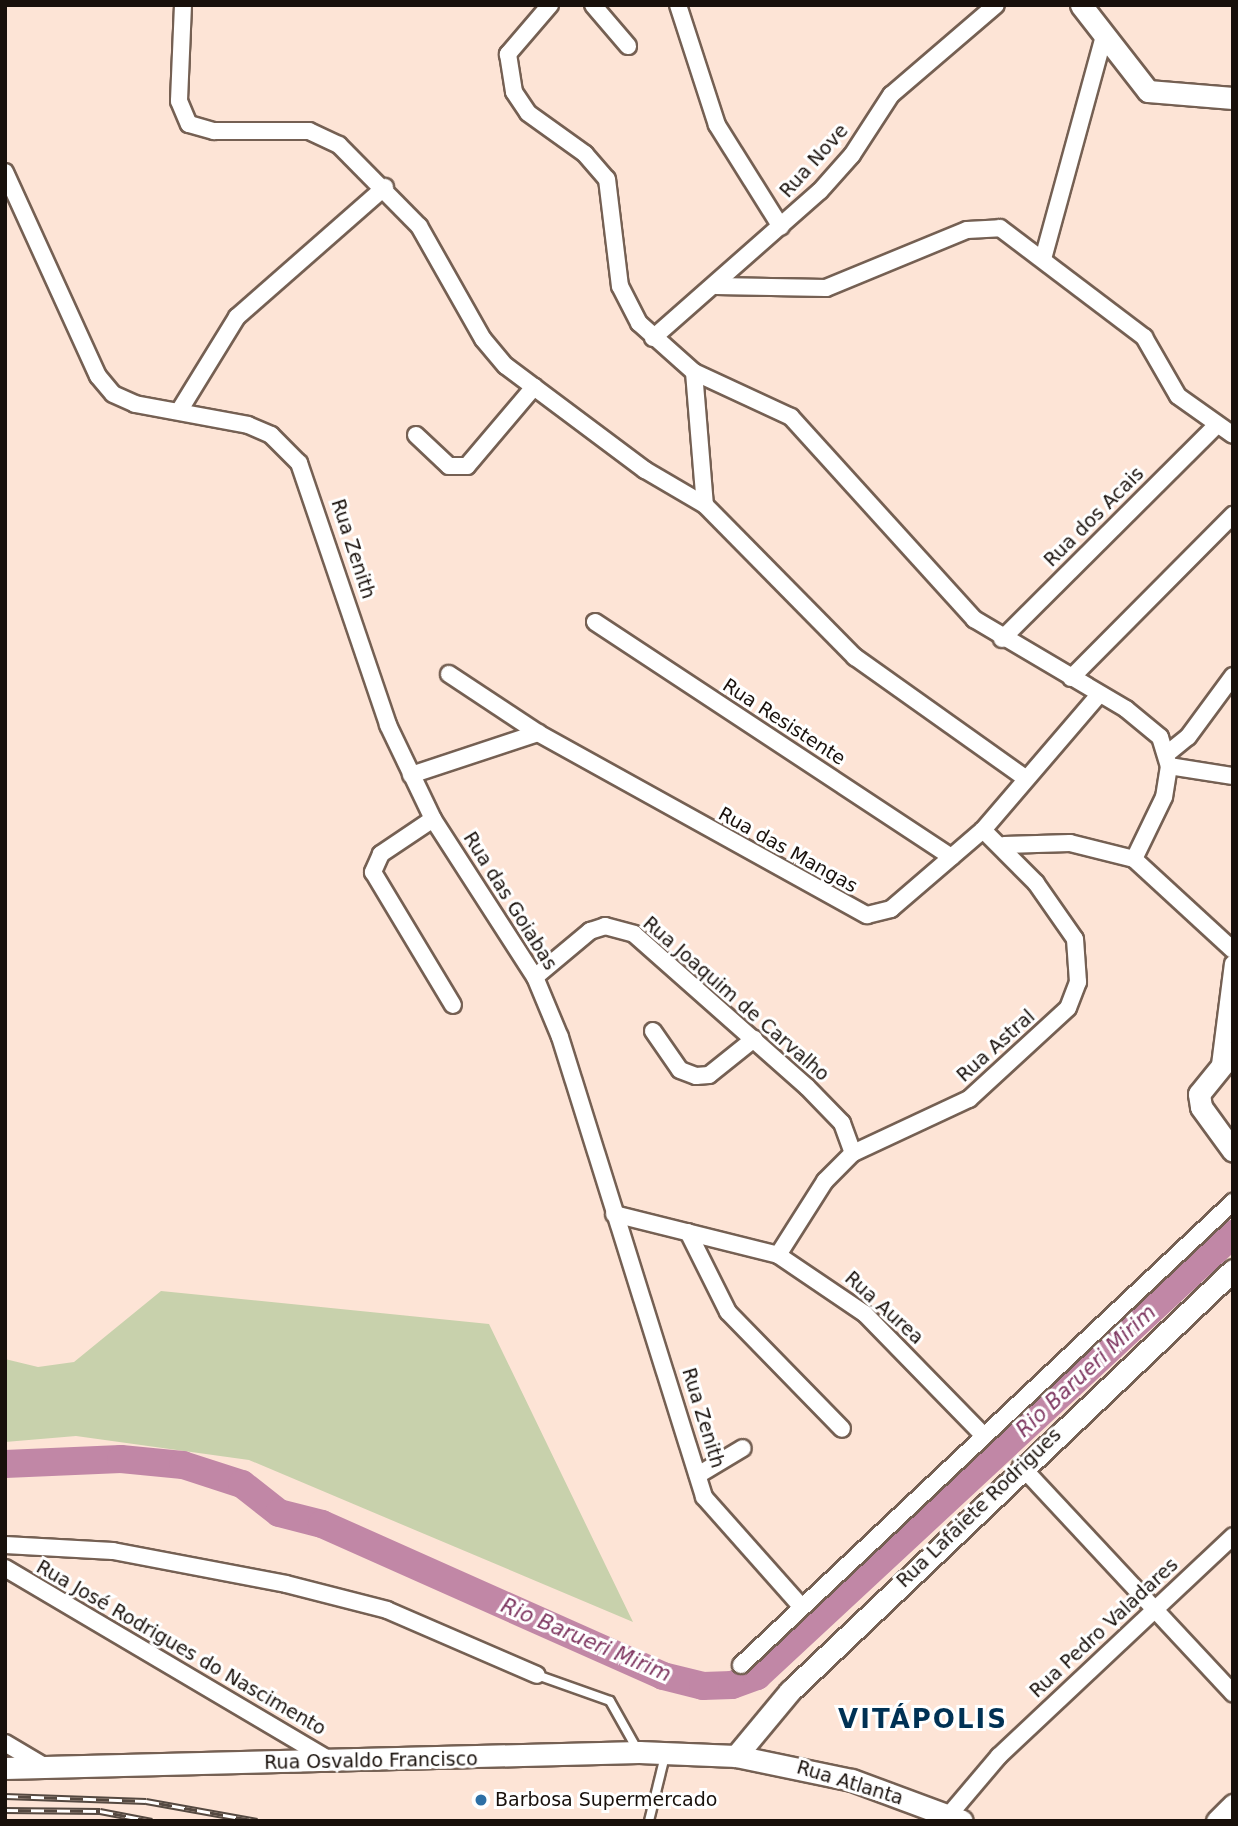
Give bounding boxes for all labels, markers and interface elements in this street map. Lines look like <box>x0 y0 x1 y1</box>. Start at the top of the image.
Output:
street label: Rua Nove <box>775 120 853 202</box>
street label: Rua dos Acais <box>1039 462 1149 572</box>
street label: Rua Zenith <box>326 496 380 602</box>
street label: Rua Resistente <box>718 674 850 770</box>
street label: Rua das Mangas <box>715 802 861 898</box>
street label: Rua das Goiabas <box>458 828 562 974</box>
street label: Rua Joaquim de Carvalho <box>638 912 834 1086</box>
street label: Rua Astral <box>952 1005 1040 1087</box>
street label: Rua Aurea <box>840 1267 928 1349</box>
water label: Rio Barueri Mirim <box>1011 1300 1161 1442</box>
street label: Rua Zenith <box>677 1365 729 1471</box>
street label: Rua Lafaiete Rodrigues <box>892 1424 1066 1592</box>
street label: Rua Pedro Valadares <box>1025 1553 1183 1703</box>
street label: Rua José Rodrigues do Nascimento <box>32 1556 330 1740</box>
water label: Rio Barueri Mirim <box>497 1593 675 1687</box>
district label: VITÁPOLIS <box>839 1704 1007 1736</box>
street label: Rua Osvaldo Francisco <box>264 1748 478 1774</box>
street label: Rua Atlanta <box>794 1756 906 1810</box>
place label: Barbosa Supermercado <box>495 1789 717 1811</box>
marker: Barbosa Supermercado <box>473 1792 489 1808</box>

